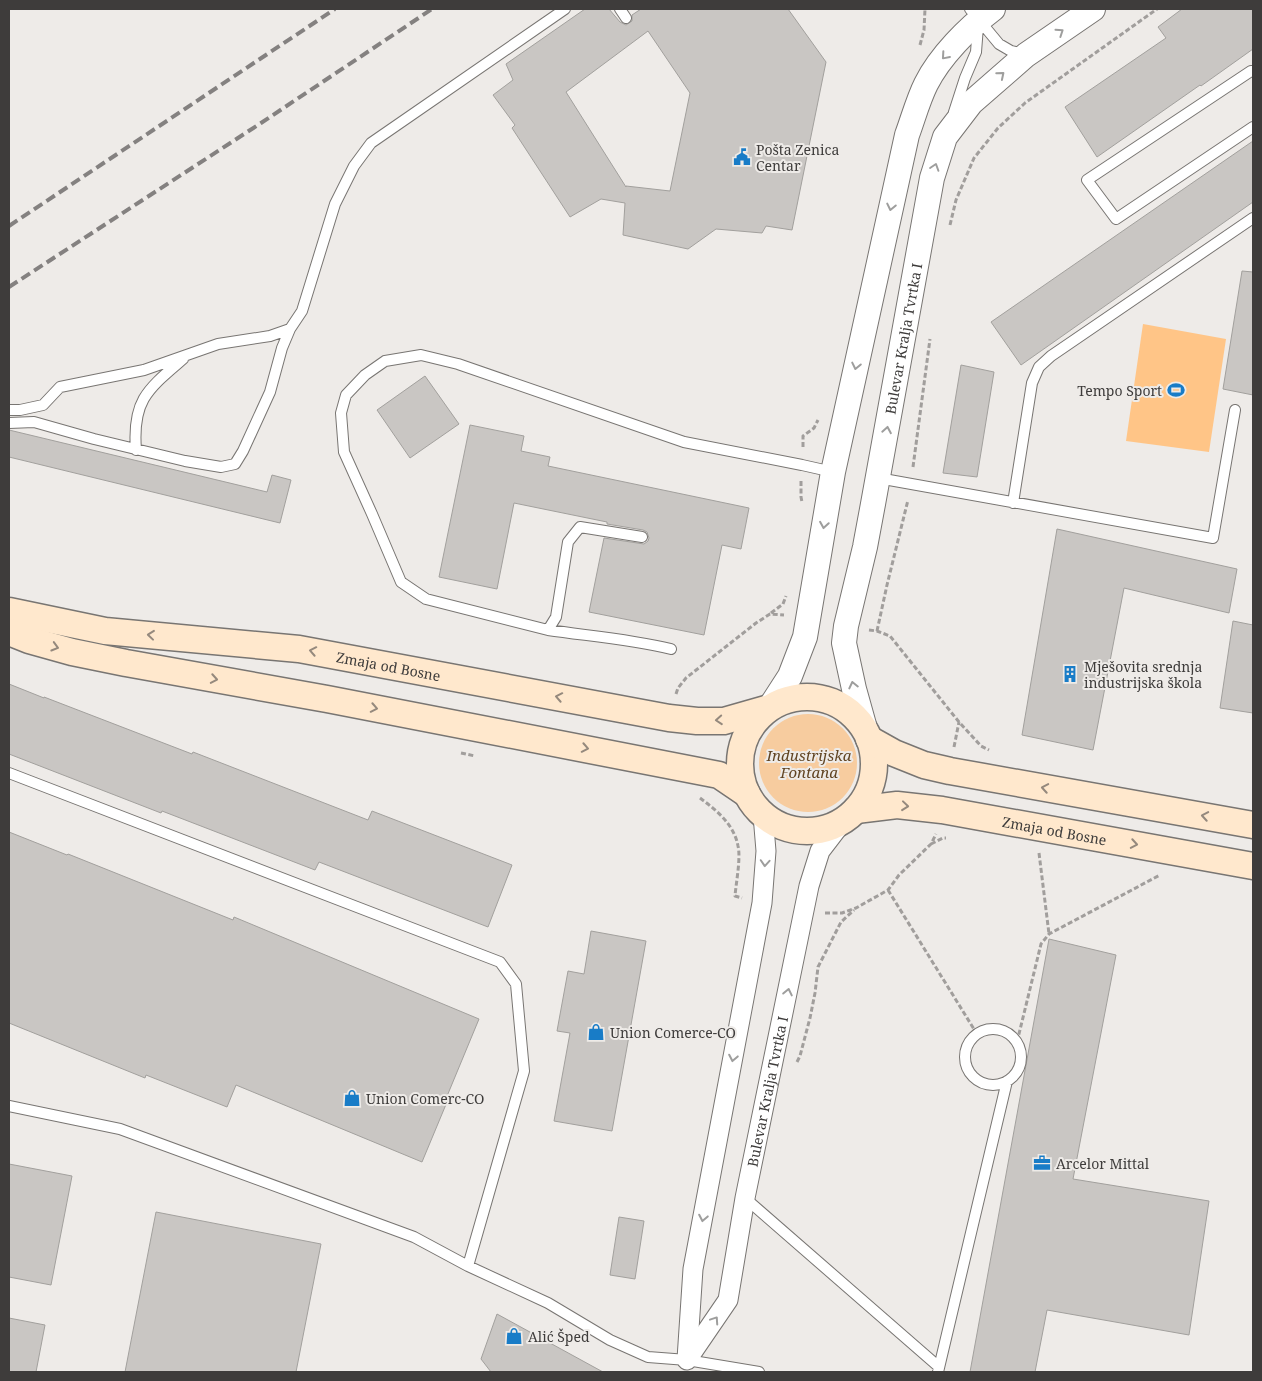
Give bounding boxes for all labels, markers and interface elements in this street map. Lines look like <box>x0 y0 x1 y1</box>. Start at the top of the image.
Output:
one-way arrow <box>1054 29 1063 38</box>
one-way arrow <box>942 50 951 59</box>
one-way arrow <box>996 72 1005 81</box>
place label: Pošta Zenica Centar <box>756 140 839 175</box>
public building icon: Pošta Zenica Centar <box>732 147 752 167</box>
one-way arrow <box>929 164 939 172</box>
one-way arrow <box>886 203 897 211</box>
street label: Bulevar Kralja Tvrtka I <box>880 261 926 416</box>
one-way arrow <box>851 361 862 370</box>
sports icon: Tempo Sport <box>1166 380 1186 400</box>
place label: Tempo Sport <box>1077 381 1162 400</box>
one-way arrow <box>881 426 891 435</box>
one-way arrow <box>819 521 829 529</box>
one-way arrow <box>147 630 155 641</box>
one-way arrow <box>50 642 59 652</box>
one-way arrow <box>308 647 317 657</box>
street label: Zmaja od Bosne <box>335 647 442 685</box>
place label: Mješovita srednja industrijska škola <box>1084 657 1202 692</box>
building icon: Mješovita srednja industrijska škola <box>1060 664 1080 684</box>
one-way arrow <box>210 673 219 683</box>
one-way arrow <box>848 681 859 690</box>
one-way arrow <box>554 693 563 703</box>
one-way arrow <box>370 702 379 713</box>
one-way arrow <box>715 715 723 726</box>
one-way arrow <box>581 743 590 753</box>
water label: Industrijska Fontana <box>766 745 852 782</box>
one-way arrow <box>1041 783 1050 793</box>
one-way arrow <box>901 800 909 811</box>
street label: Zmaja od Bosne <box>1001 812 1108 849</box>
one-way arrow <box>1201 812 1210 822</box>
one-way arrow <box>1129 839 1138 849</box>
one-way arrow <box>760 860 771 868</box>
one-way arrow <box>782 988 792 996</box>
street label: Bulevar Kralja Tvrtka I <box>742 1014 792 1168</box>
shop icon: Union Comerce-CO <box>586 1022 606 1042</box>
place label: Union Comerce-CO <box>610 1023 736 1042</box>
one-way arrow <box>728 1054 739 1062</box>
shop icon: Union Comerc-CO <box>342 1088 362 1108</box>
place label: Union Comerc-CO <box>366 1089 485 1108</box>
office icon: Arcelor Mittal <box>1032 1153 1052 1173</box>
place label: Arcelor Mittal <box>1056 1154 1150 1173</box>
one-way arrow <box>698 1213 708 1222</box>
one-way arrow <box>709 1316 718 1326</box>
shop icon: Alić Šped <box>504 1326 524 1346</box>
place label: Alić Šped <box>528 1327 590 1346</box>

